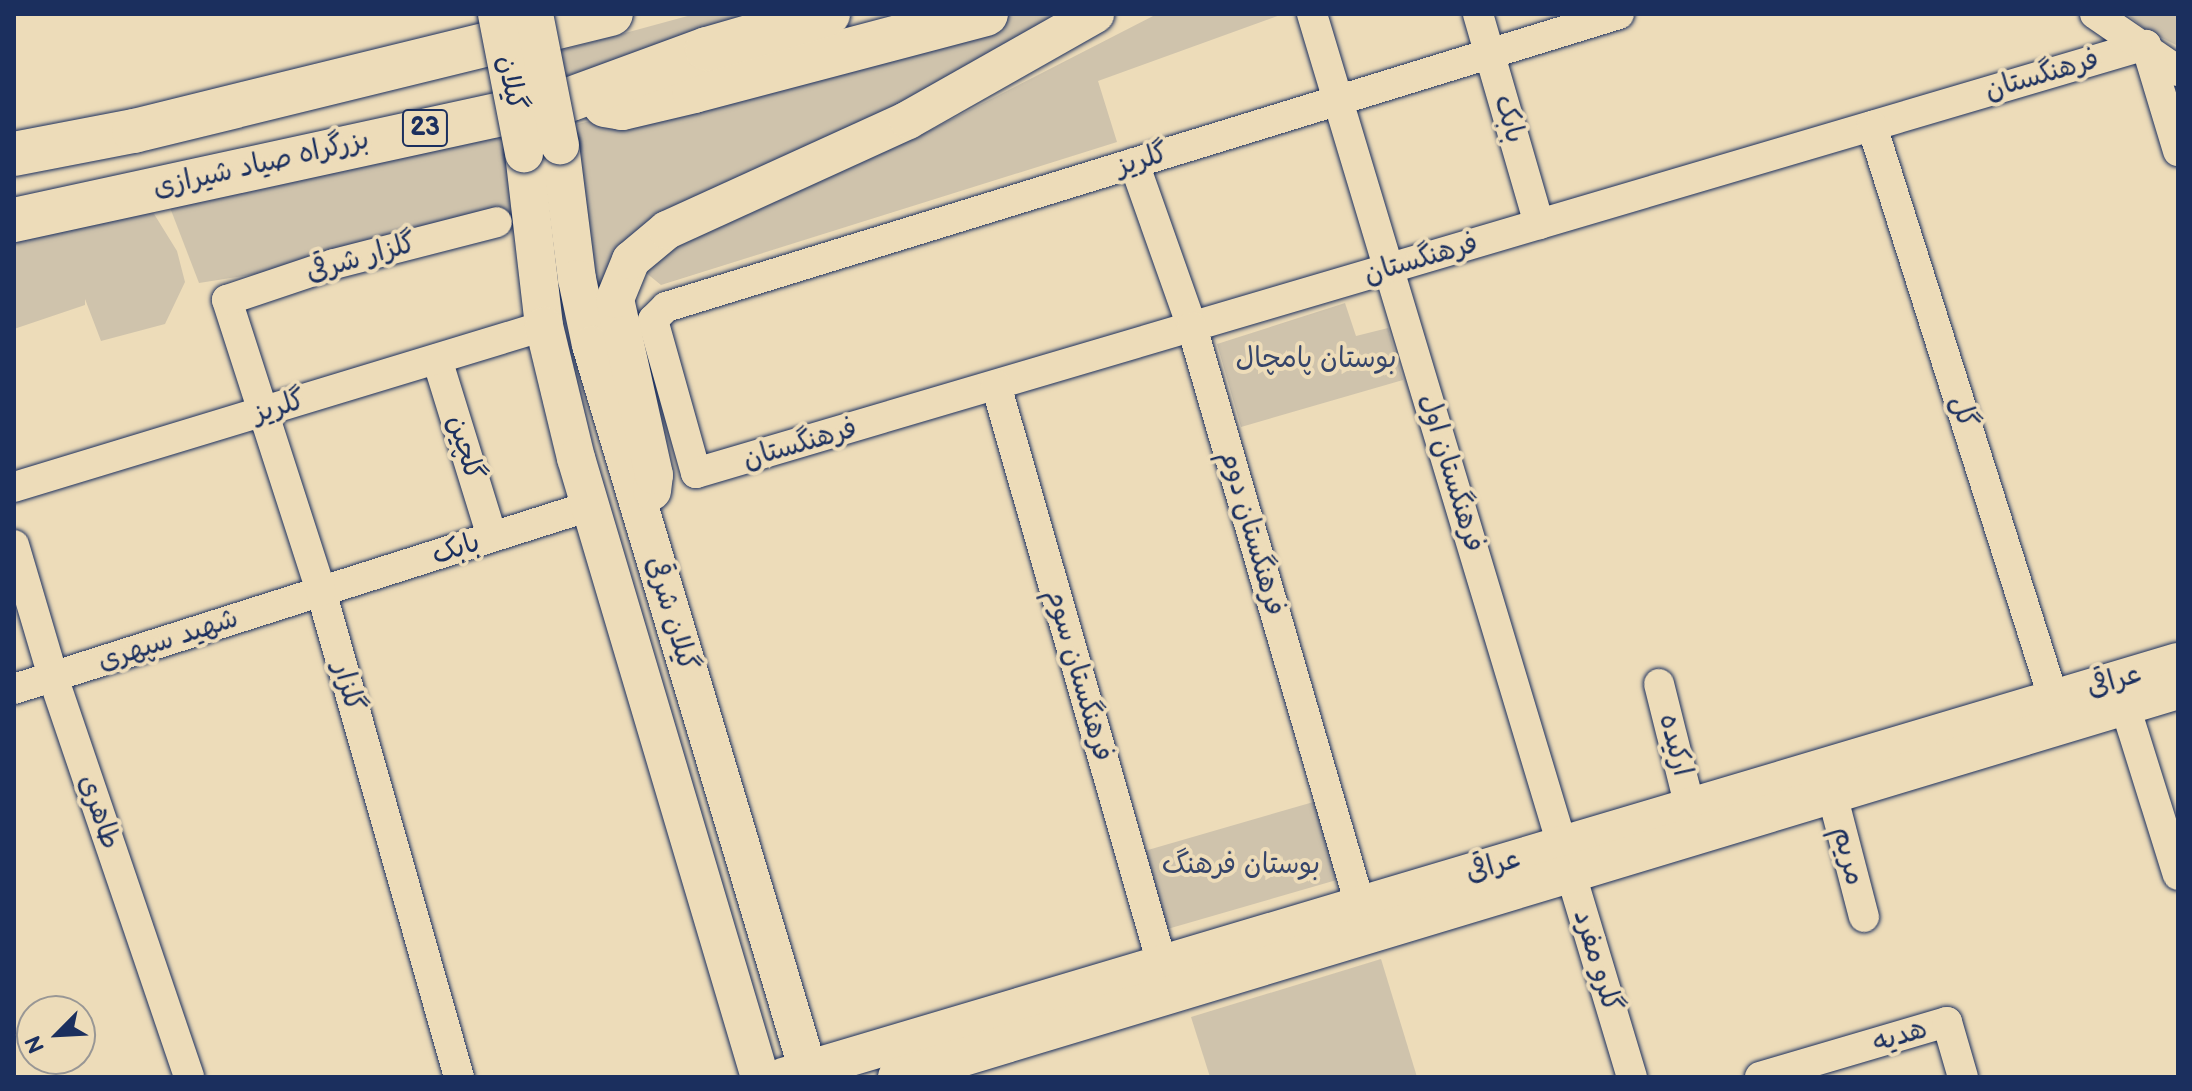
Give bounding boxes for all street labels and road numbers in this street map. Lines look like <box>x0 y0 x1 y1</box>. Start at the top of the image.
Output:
street label: فرهنگستان <box>1981 43 2103 107</box>
street label: گیلان <box>489 52 533 114</box>
street label: بابک <box>1486 91 1532 147</box>
road number: 23 <box>401 106 449 150</box>
street label: بزرگراه صیاد شیرازی <box>150 123 372 205</box>
street label: گلریز <box>1112 136 1172 184</box>
street label: گلزار شرقی <box>302 226 420 290</box>
street label: فرهنگستان <box>1360 227 1482 291</box>
street label: گلریز <box>249 383 309 431</box>
street label: فرهنگستان اول <box>1411 390 1491 556</box>
street label: گل <box>1942 391 1984 433</box>
street label: گلچین <box>439 411 491 485</box>
street label: فرهنگستان <box>739 412 861 476</box>
street label: فرهنگستان دوم <box>1212 447 1292 619</box>
street label: بابک <box>428 526 484 572</box>
street label: گیلان شرقی <box>638 553 704 675</box>
street label: فرهنگستان سوم <box>1038 585 1120 765</box>
street label: شهید سپهری <box>94 602 242 678</box>
street label: عراقی <box>2083 657 2145 705</box>
street label: گلزار <box>325 658 371 716</box>
street label: ارکیده <box>1651 710 1699 780</box>
street label: طاهری <box>71 770 127 854</box>
street label: مریم <box>1825 823 1871 889</box>
street label: عراقی <box>1462 842 1524 890</box>
street label: گلرو مفرد <box>1566 906 1628 1016</box>
street label: هدیه <box>1869 1012 1931 1060</box>

